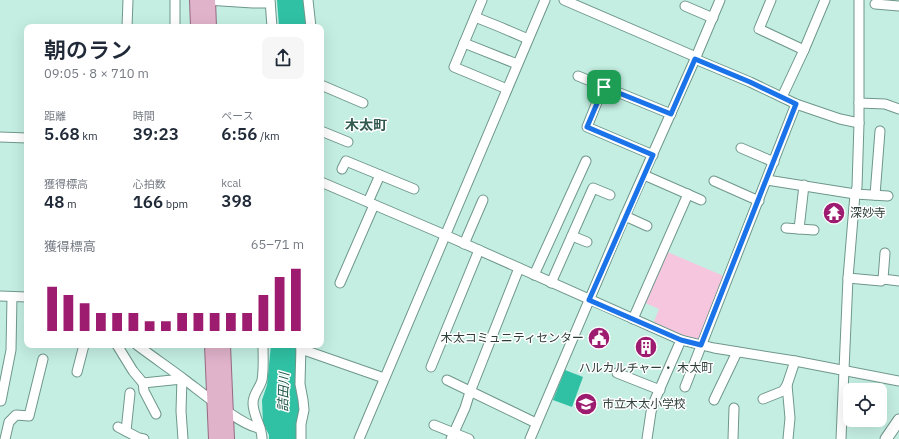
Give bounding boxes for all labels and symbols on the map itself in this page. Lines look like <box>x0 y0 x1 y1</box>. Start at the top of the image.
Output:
pin <box>587 70 621 104</box>
district label: 木太町 <box>345 116 387 134</box>
temple icon: 深妙寺 <box>821 200 847 226</box>
place label: 深妙寺 <box>850 205 886 220</box>
public building icon: 木太コミュニティセンター <box>586 325 612 351</box>
place label: 木太コミュニティセンター <box>441 330 584 345</box>
building icon: ハルカルチャー・ 木太町 <box>633 334 659 360</box>
place label: ハルカルチャー・ 木太町 <box>579 360 713 375</box>
water label: 詰田川 <box>274 370 293 412</box>
school or university icon: 市立木太小学校 <box>573 391 599 417</box>
place label: 市立木太小学校 <box>602 396 686 411</box>

